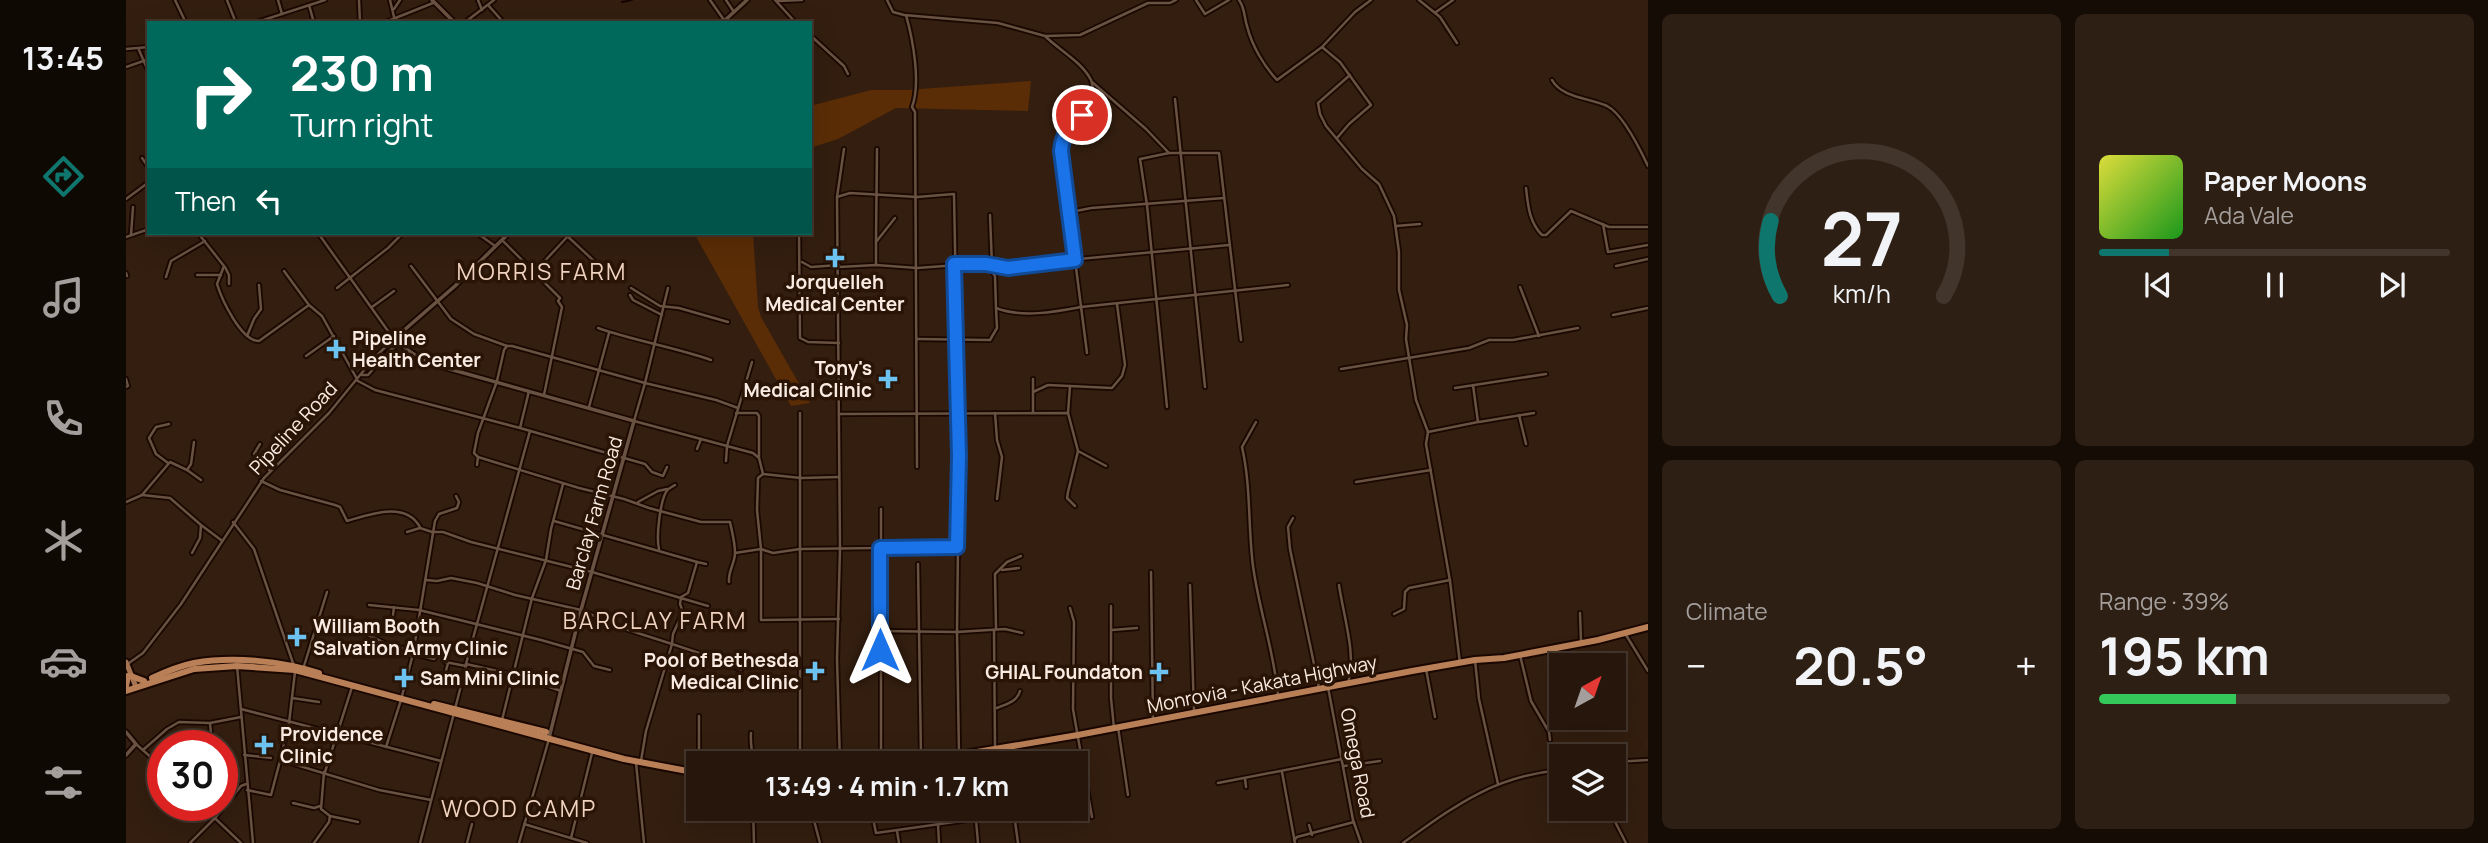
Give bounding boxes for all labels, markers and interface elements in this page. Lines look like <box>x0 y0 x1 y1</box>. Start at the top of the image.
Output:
text: 13:45 <box>22 36 104 80</box>
text: 230 m <box>290 39 434 106</box>
icon: right <box>175 49 266 140</box>
pin <box>1052 85 1112 145</box>
icon: arrive <box>1063 96 1101 134</box>
text: Turn right <box>290 103 433 147</box>
icon: directions <box>39 152 88 201</box>
text: Paper Moons <box>2204 163 2367 199</box>
icon: left <box>250 182 288 220</box>
text: Then <box>175 183 236 219</box>
text: 27 <box>1820 188 1903 288</box>
text: Ada Vale <box>2204 199 2294 231</box>
marker: Jorquelleh Medical Center <box>825 248 845 268</box>
district label: MORRIS FARM <box>457 255 627 287</box>
icon: previous <box>2139 266 2177 304</box>
icon: pause <box>2256 266 2294 304</box>
icon: next <box>2373 266 2411 304</box>
place label: Jorquelleh Medical Center <box>765 269 905 317</box>
icon: music <box>39 273 88 322</box>
text: km/h <box>1832 276 1891 311</box>
place label: Pipeline Health Center <box>352 325 481 373</box>
marker: Pipeline Health Center <box>326 339 346 359</box>
place label: Tony's Medical Clinic <box>744 355 872 403</box>
marker: Tony's Medical Clinic <box>878 369 898 389</box>
street label: Pipeline Road <box>243 376 343 480</box>
icon: phone <box>39 394 88 443</box>
street label: Barclay Farm Road <box>560 433 628 593</box>
icon: climate <box>39 516 88 565</box>
text: Range · 39% <box>2099 585 2229 617</box>
text: Climate <box>1686 595 1768 627</box>
district label: BARCLAY FARM <box>563 604 747 636</box>
place label: William Booth Salvation Army Clinic <box>313 613 508 661</box>
position arrow <box>843 613 917 687</box>
text: 195 km <box>2099 620 2270 691</box>
marker: William Booth Salvation Army Clinic <box>287 627 307 647</box>
text: 20.5° <box>1793 630 1928 701</box>
icon: car <box>39 637 88 686</box>
text: − <box>1686 639 1707 691</box>
text: + <box>2015 639 2037 691</box>
place label: Pool of Bethesda Medical Clinic <box>644 647 799 695</box>
street label: Monrovia - Kakata Highway <box>1145 649 1379 719</box>
north arrow <box>1549 653 1626 730</box>
map controls <box>1549 653 1626 821</box>
place label: GHIAL Foundaton <box>985 659 1143 685</box>
marker: Pool of Bethesda Medical Clinic <box>805 661 825 681</box>
marker: GHIAL Foundaton <box>1149 662 1169 682</box>
place label: Sam Mini Clinic <box>420 665 560 691</box>
marker: Sam Mini Clinic <box>394 668 414 688</box>
street label: Omega Road <box>1335 706 1381 820</box>
place label: Providence Clinic <box>280 721 383 769</box>
speed limit sign: 30 <box>147 730 238 821</box>
marker: Providence Clinic <box>254 735 274 755</box>
button: layers <box>1549 744 1626 821</box>
icon: filters <box>39 758 88 807</box>
text: 13:49 · 4 min · 1.7 km <box>765 768 1009 804</box>
district label: WOOD CAMP <box>441 792 597 824</box>

